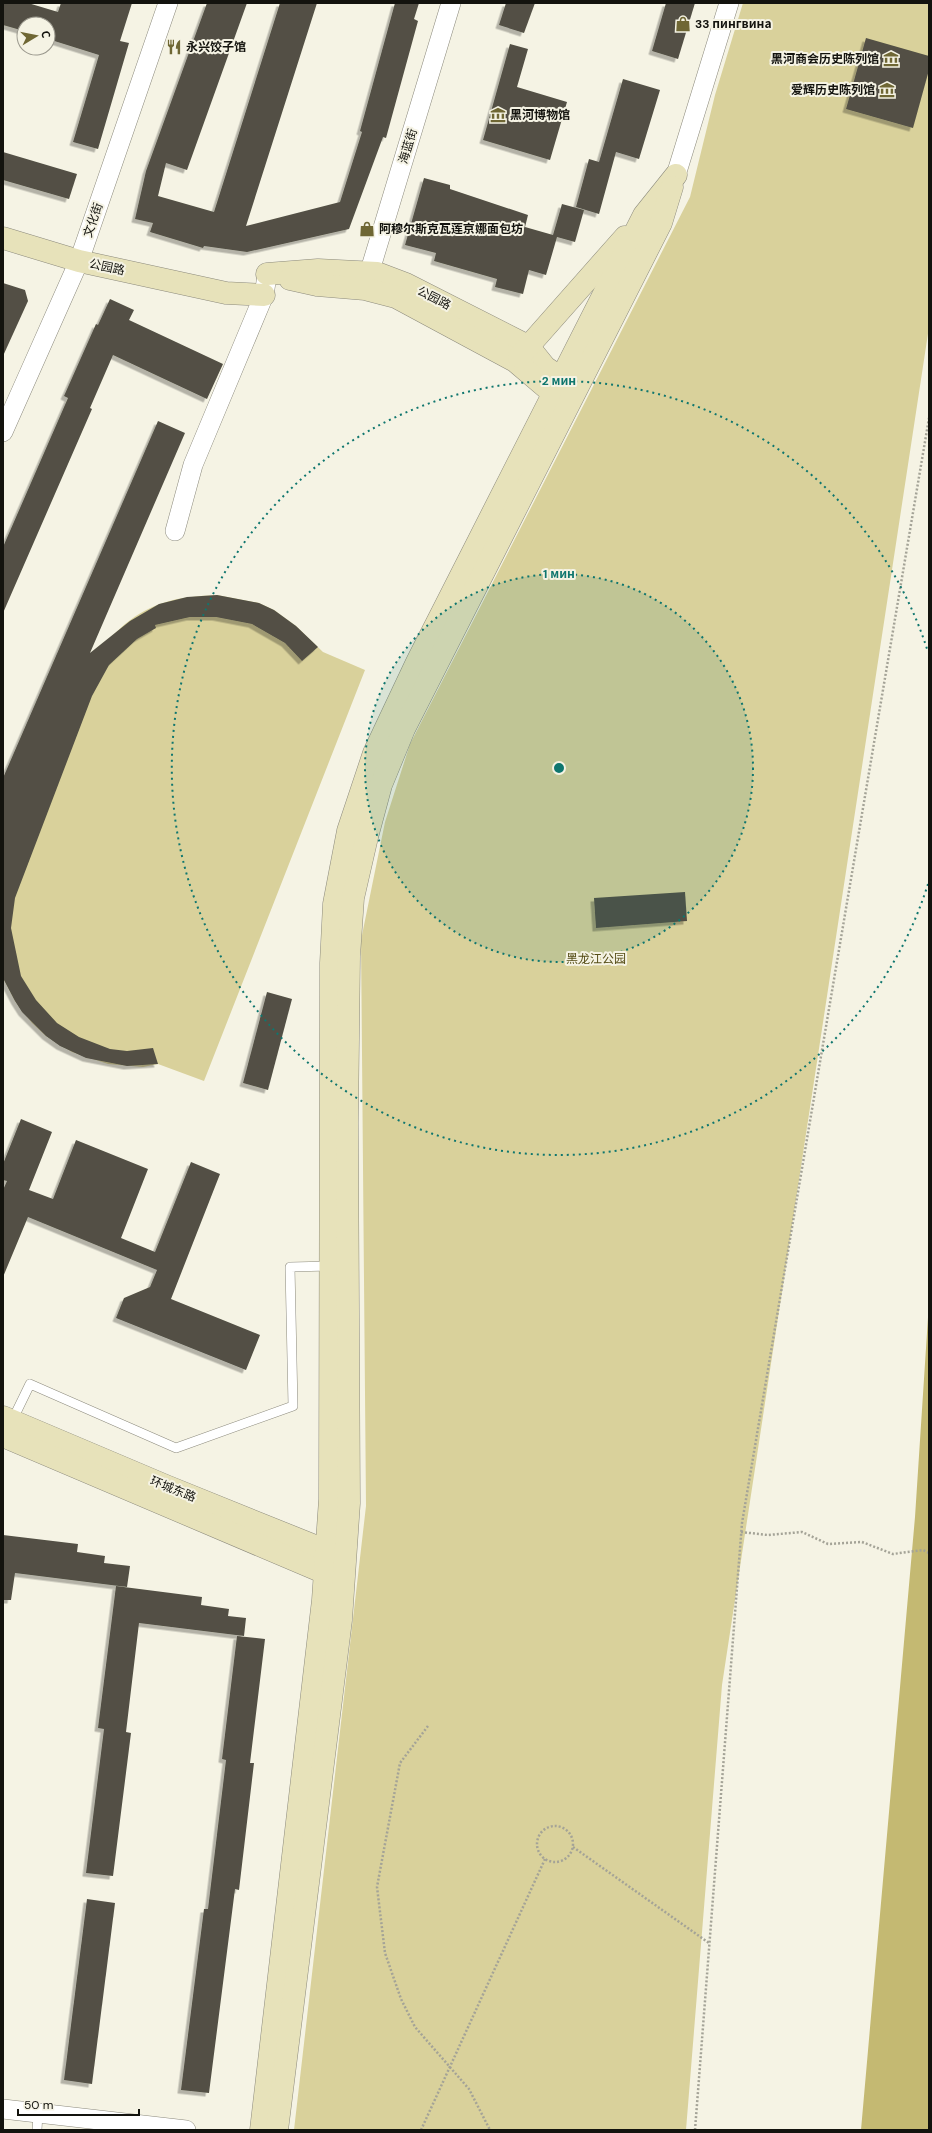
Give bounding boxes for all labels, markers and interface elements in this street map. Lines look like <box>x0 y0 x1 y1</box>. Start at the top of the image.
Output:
shop icon: 33 пингвина <box>674 15 692 33</box>
north arrow <box>16 16 56 56</box>
place label: 33 пингвина <box>695 16 772 32</box>
text: С <box>38 29 53 39</box>
restaurant icon: 永兴饺子馆 <box>165 38 183 56</box>
place label: 永兴饺子馆 <box>186 39 246 55</box>
museum icon: 黑河商会历史陈列馆 <box>882 50 900 68</box>
place label: 黑河商会历史陈列馆 <box>771 51 879 67</box>
museum icon: 爱辉历史陈列馆 <box>878 81 896 99</box>
place label: 爱辉历史陈列馆 <box>791 82 875 98</box>
museum icon: 黑河博物馆 <box>489 106 507 124</box>
place label: 黑河博物馆 <box>510 107 570 123</box>
street label: 海蓝街 <box>395 126 421 166</box>
street label: 文化街 <box>80 200 106 240</box>
shop icon: 阿穆尔斯克瓦莲京娜面包坊 <box>358 220 376 238</box>
place label: 阿穆尔斯克瓦莲京娜面包坊 <box>379 221 523 237</box>
street label: 公园路 <box>88 255 126 279</box>
street label: 公园路 <box>414 283 454 313</box>
text: 2 мин <box>542 373 576 389</box>
text: 1 мин <box>543 566 575 582</box>
centre of rings <box>552 761 566 775</box>
park label: 黑龙江公园 <box>566 951 626 967</box>
street label: 环城东路 <box>148 1473 198 1505</box>
scale bar <box>18 2091 139 2117</box>
text: 50 m <box>24 2097 53 2113</box>

